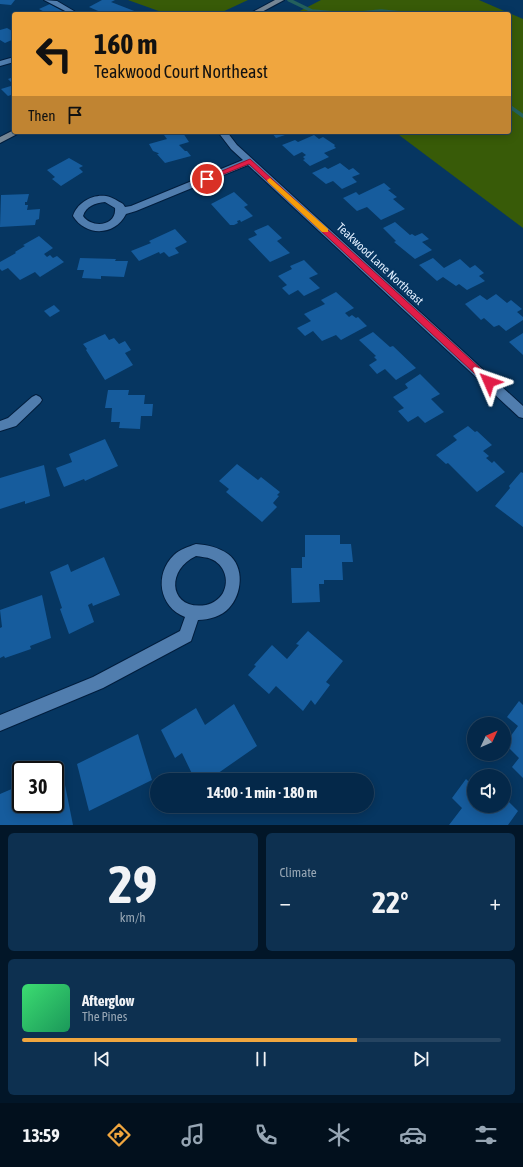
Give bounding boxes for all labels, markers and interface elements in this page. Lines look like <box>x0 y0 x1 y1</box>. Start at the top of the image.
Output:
icon: left <box>28 28 80 80</box>
text: 160 m <box>94 28 157 60</box>
text: Teakwood Court Northeast <box>94 61 268 82</box>
icon: arrive <box>64 104 86 126</box>
text: Then <box>28 107 56 124</box>
pin <box>190 162 224 196</box>
icon: arrive <box>196 168 218 190</box>
street label: Teakwood Lane Northeast <box>334 220 427 308</box>
position arrow <box>468 361 510 403</box>
north arrow <box>467 717 511 761</box>
map controls <box>467 717 511 813</box>
speed limit sign: 30 <box>12 761 64 813</box>
button: sound <box>467 769 511 813</box>
text: 14:00 · 1 min · 180 m <box>207 784 317 801</box>
text: 29 <box>108 854 157 914</box>
text: Climate <box>280 865 317 880</box>
text: 22° <box>372 885 408 919</box>
text: − <box>280 889 291 915</box>
text: + <box>490 889 501 915</box>
text: km/h <box>120 910 146 925</box>
text: Afterglow <box>82 992 135 1009</box>
text: The Pines <box>82 1009 127 1024</box>
icon: previous <box>91 1048 113 1070</box>
icon: pause <box>250 1048 272 1070</box>
icon: next <box>410 1048 432 1070</box>
icon: directions <box>105 1121 133 1149</box>
icon: music <box>179 1121 207 1149</box>
icon: phone <box>252 1121 280 1149</box>
icon: climate <box>325 1121 353 1149</box>
icon: car <box>399 1121 427 1149</box>
icon: filters <box>472 1121 500 1149</box>
text: 13:59 <box>23 1125 60 1146</box>

